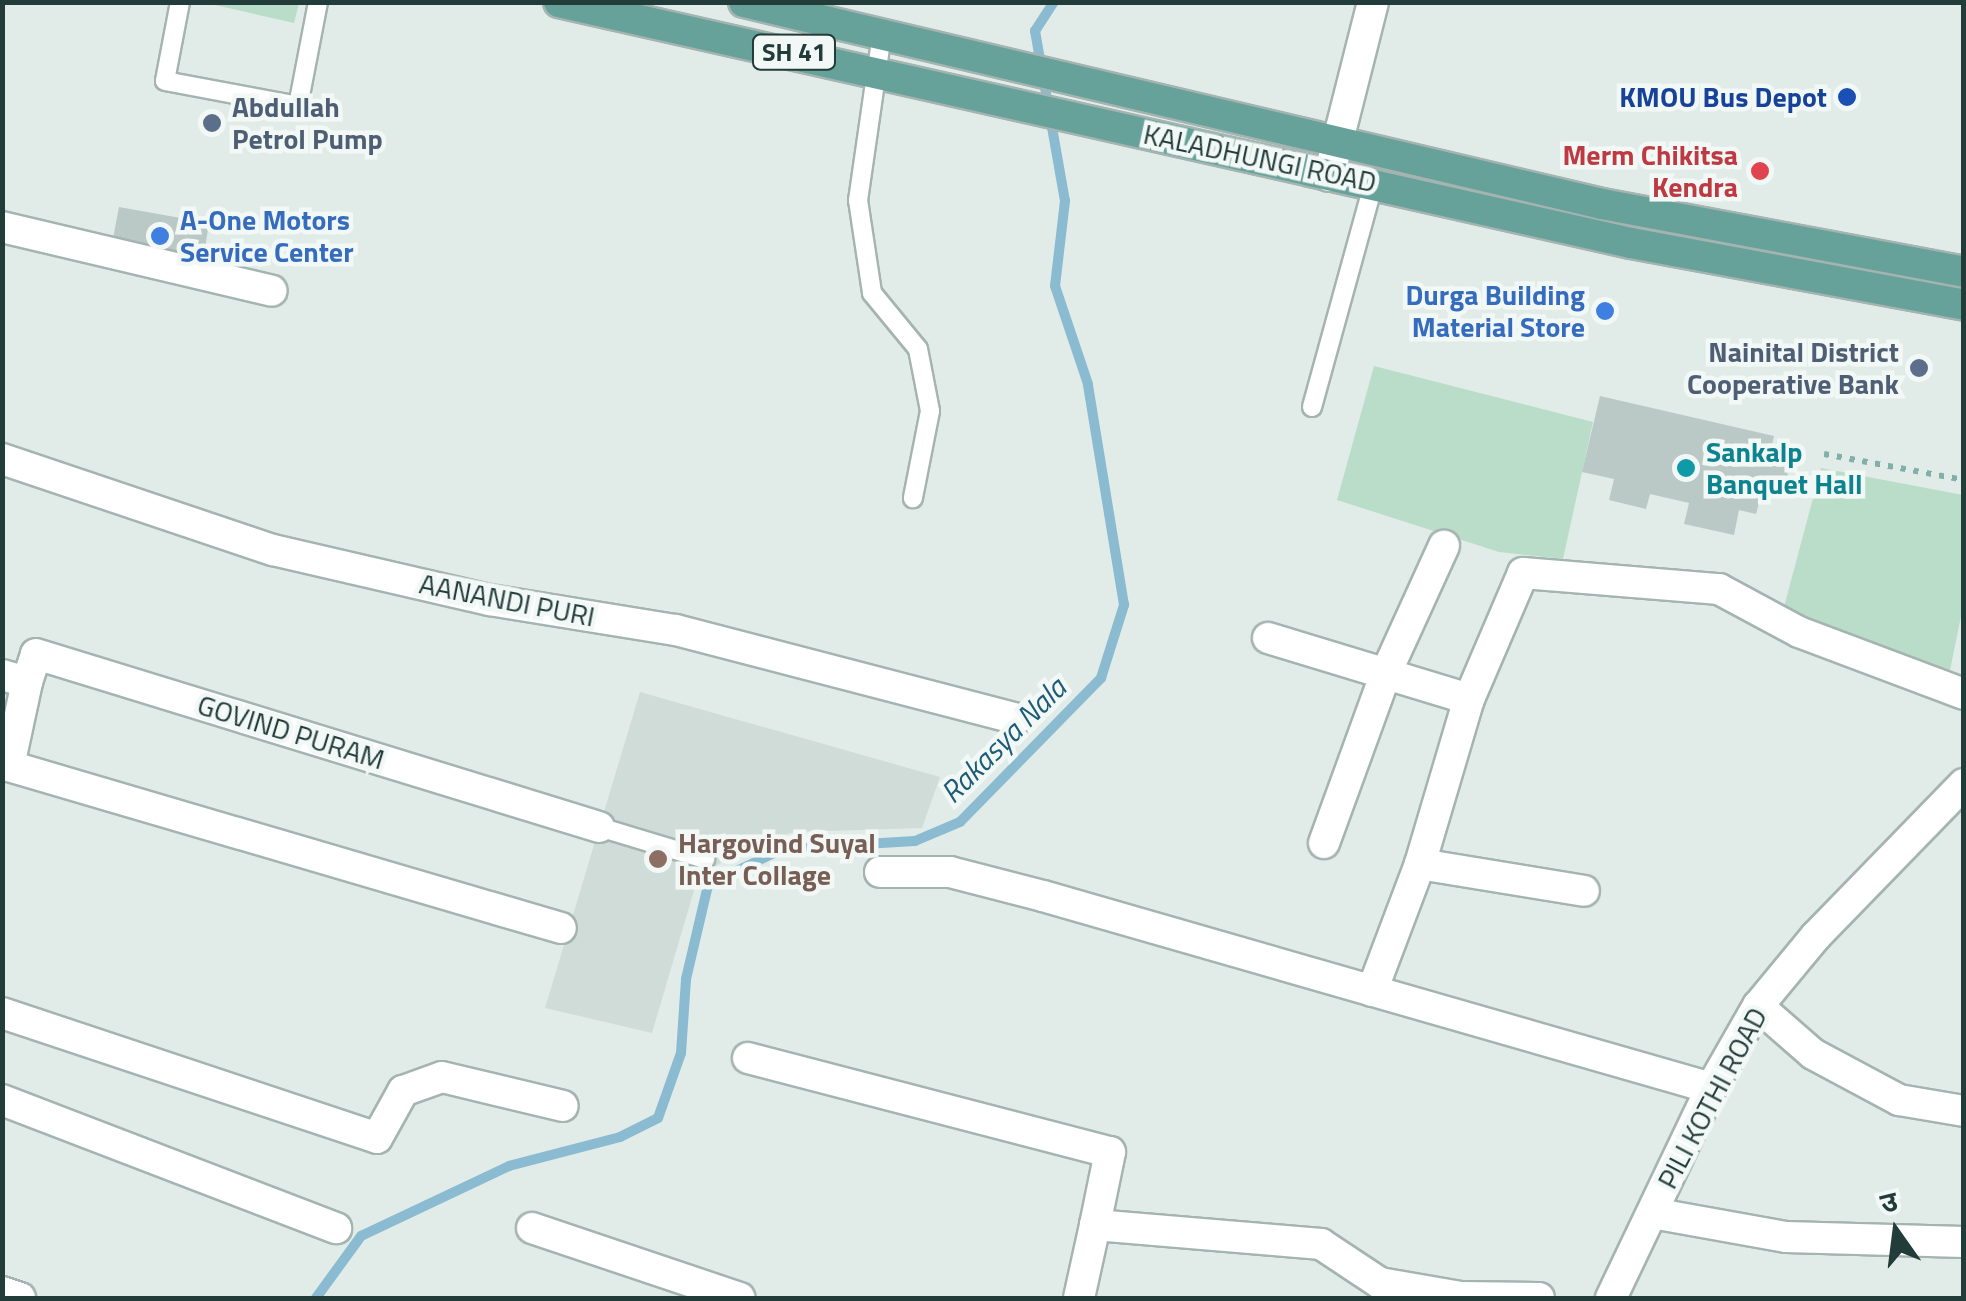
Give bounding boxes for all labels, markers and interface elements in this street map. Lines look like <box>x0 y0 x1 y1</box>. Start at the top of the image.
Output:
road number: SH 41 <box>752 32 836 72</box>
place label: KMOU Bus Depot <box>1619 80 1827 114</box>
marker: KMOU Bus Depot <box>1836 86 1858 108</box>
place label: Abdullah Petrol Pump <box>232 90 383 156</box>
marker: Abdullah Petrol Pump <box>201 112 223 134</box>
street label: KALADHUNGI ROAD <box>1141 117 1379 199</box>
place label: Merm Chikitsa Kendra <box>1563 138 1738 204</box>
marker: Merm Chikitsa Kendra <box>1747 158 1773 184</box>
place label: A-One Motors Service Center <box>180 203 354 269</box>
marker: A-One Motors Service Center <box>149 225 171 247</box>
place label: Durga Building Material Store <box>1405 278 1585 344</box>
marker: Durga Building Material Store <box>1594 300 1616 322</box>
place label: Nainital District Cooperative Bank <box>1687 335 1899 401</box>
marker: Nainital District Cooperative Bank <box>1908 357 1930 379</box>
place label: Sankalp Banquet Hall <box>1706 435 1863 501</box>
marker: Sankalp Banquet Hall <box>1675 457 1697 479</box>
street label: AANANDI PURI <box>417 567 597 633</box>
water label: Rakasya Nala <box>933 670 1073 810</box>
street label: GOVIND PURAM <box>194 688 388 776</box>
place label: Hargovind Suyal Inter Collage <box>678 826 876 892</box>
marker: Hargovind Suyal Inter Collage <box>647 848 669 870</box>
street label: PILI KOTHI ROAD <box>1650 1002 1774 1194</box>
text: उ <box>1875 1179 1902 1224</box>
north arrow <box>1846 1181 1946 1281</box>

